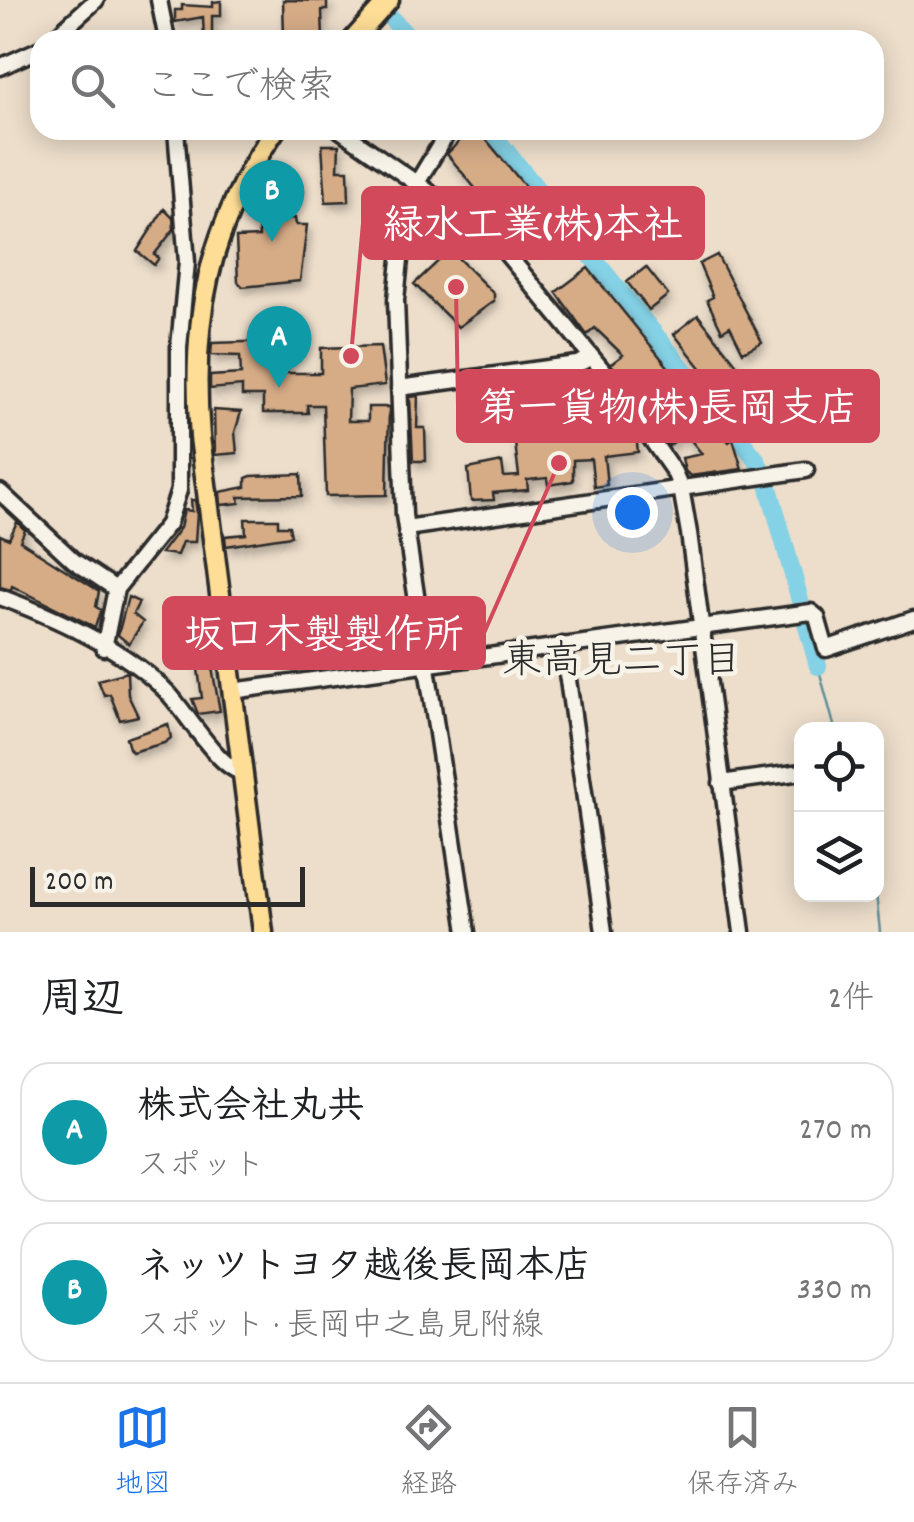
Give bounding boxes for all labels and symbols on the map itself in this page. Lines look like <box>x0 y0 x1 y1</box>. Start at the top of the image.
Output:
pin: B <box>240 160 304 242</box>
callout: 緑水工業(株)本社 <box>363 188 703 258</box>
text: 緑水工業(株)本社 <box>383 201 683 258</box>
pin: A <box>246 306 312 388</box>
callout: 第一貨物(株)長岡支店 <box>458 371 878 441</box>
text: 第一貨物(株)長岡支店 <box>478 384 858 441</box>
your location <box>607 487 658 538</box>
callout: 坂口木製製作所 <box>164 598 484 668</box>
text: 坂口木製製作所 <box>184 611 464 668</box>
district label: 東高見二丁目 <box>502 636 742 693</box>
scale bar <box>30 862 305 906</box>

